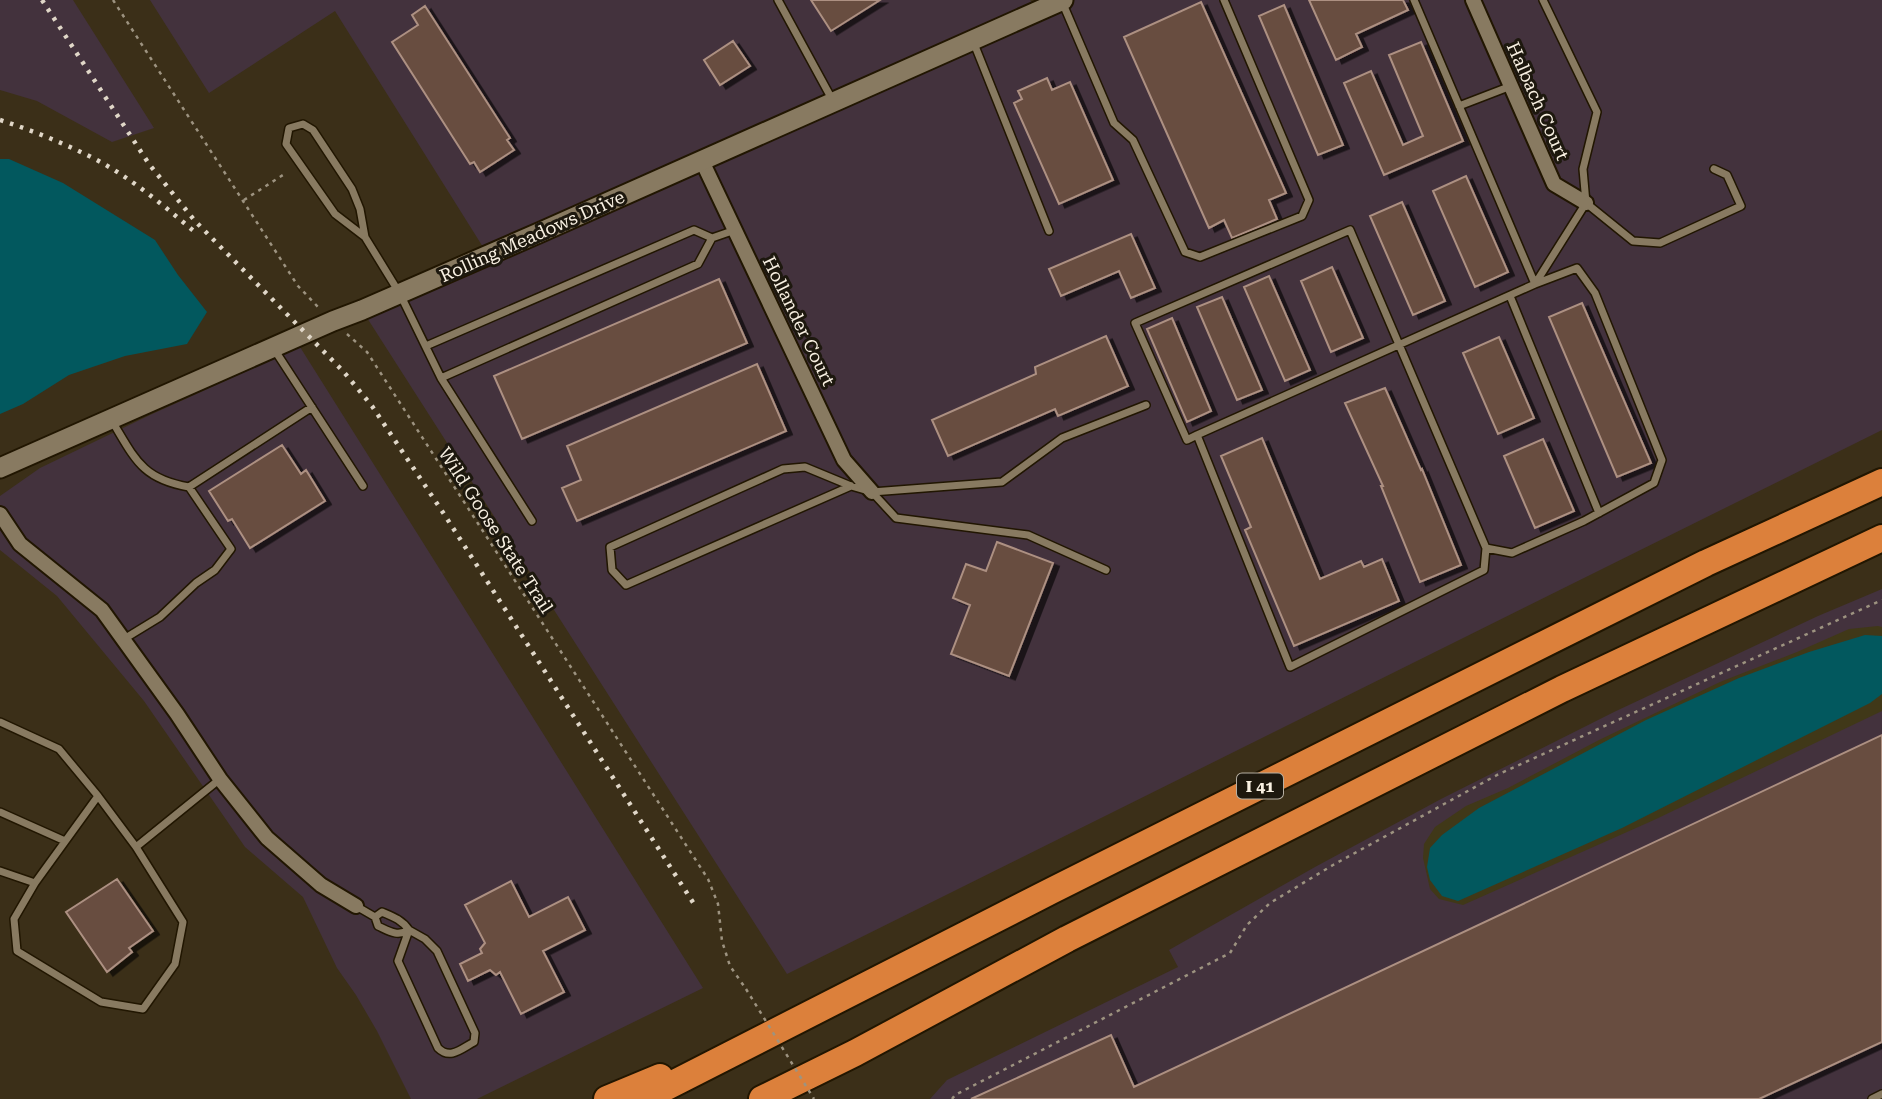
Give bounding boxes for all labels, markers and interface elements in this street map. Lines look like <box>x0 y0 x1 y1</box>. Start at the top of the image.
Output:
street label: Halbach Court <box>1503 39 1574 164</box>
street label: Rolling Meadows Drive <box>436 186 628 286</box>
street label: Hollander Court <box>759 253 840 389</box>
street label: Wild Goose State Trail <box>435 443 558 617</box>
road number: I 41 <box>1237 774 1283 799</box>

